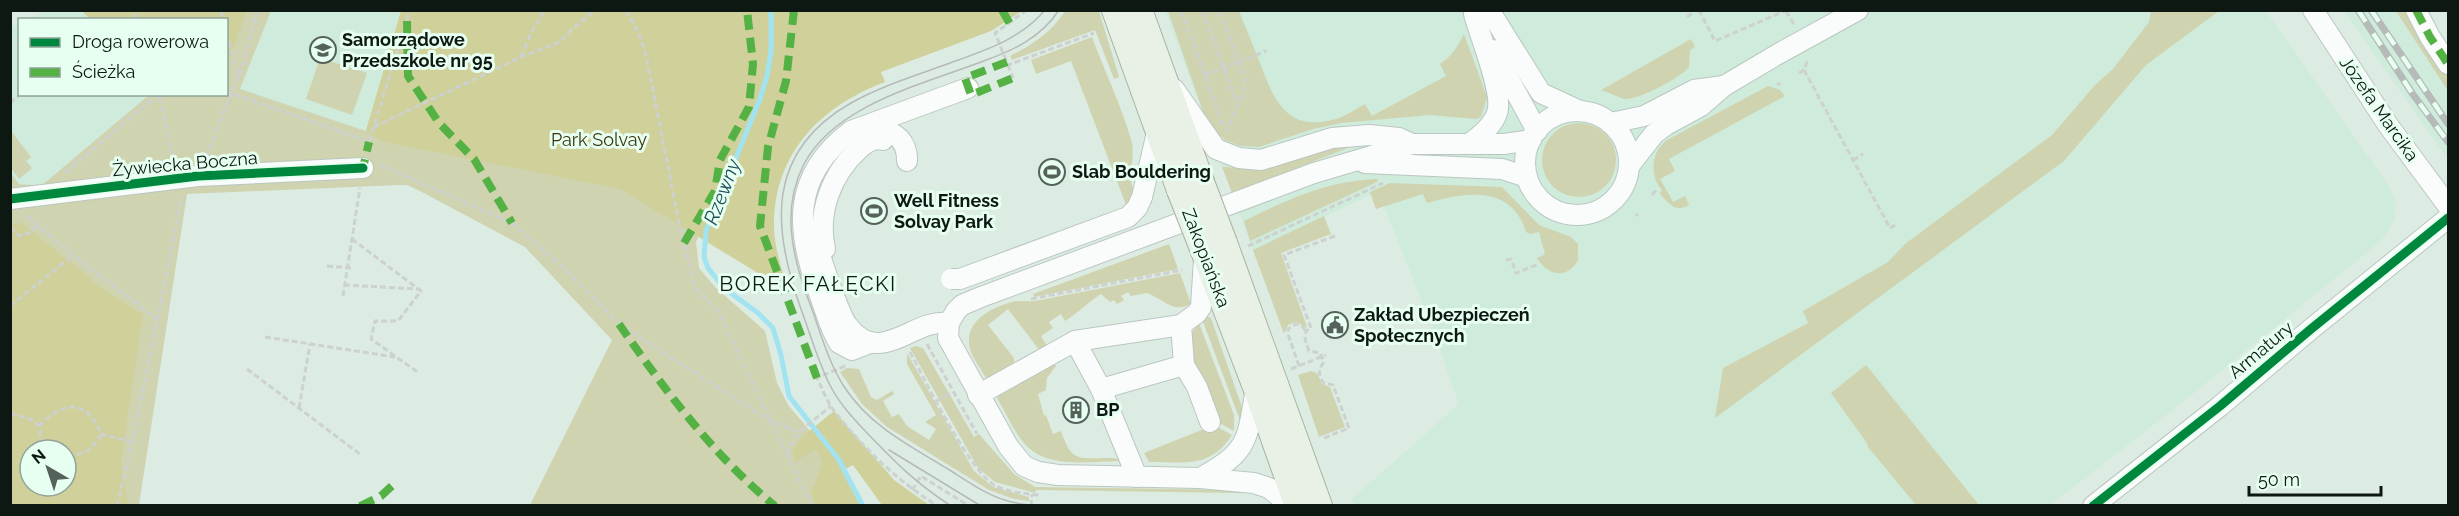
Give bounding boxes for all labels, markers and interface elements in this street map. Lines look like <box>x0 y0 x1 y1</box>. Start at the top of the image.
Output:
legend <box>18 18 228 96</box>
place label: Samorządowe Przedszkole nr 95 <box>342 29 493 71</box>
text: Droga rowerowa <box>72 31 209 52</box>
school or university icon: Samorządowe Przedszkole nr 95 <box>308 35 338 65</box>
street label: Józefa Marcika <box>2336 52 2423 165</box>
text: Ścieżka <box>72 60 135 82</box>
park label: Park Solvay <box>551 129 647 150</box>
street label: Żywiecka Boczna <box>112 147 258 180</box>
water label: Rzewny <box>699 155 746 228</box>
sports icon: Slab Bouldering <box>1037 157 1067 187</box>
place label: Slab Bouldering <box>1072 161 1211 182</box>
place label: Well Fitness Solvay Park <box>894 190 999 232</box>
sports icon: Well Fitness Solvay Park <box>859 196 889 226</box>
street label: Zakopiańska <box>1178 205 1235 310</box>
district label: BOREK FAŁĘCKI <box>719 271 897 296</box>
place label: Zakład Ubezpieczeń Społecznych <box>1354 304 1530 346</box>
public building icon: Zakład Ubezpieczeń Społecznych <box>1320 310 1350 340</box>
street label: Armatury <box>2224 316 2297 383</box>
building icon: BP <box>1061 395 1091 425</box>
place label: BP <box>1096 399 1119 420</box>
north arrow <box>18 438 78 498</box>
text: N <box>28 446 50 468</box>
scale bar <box>2249 459 2381 497</box>
text: 50 m <box>2258 469 2300 490</box>

